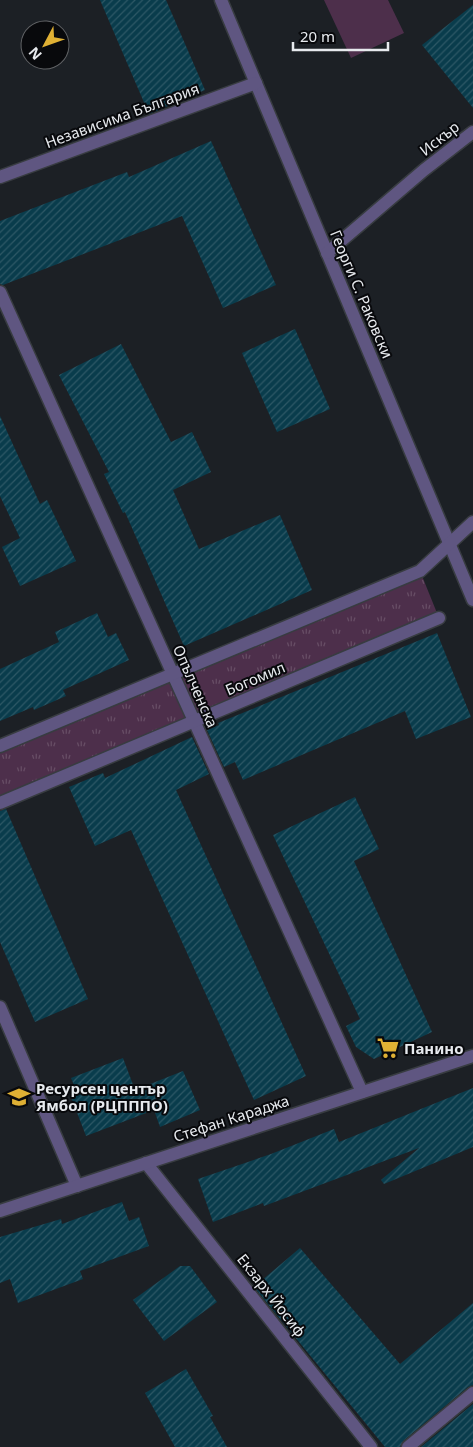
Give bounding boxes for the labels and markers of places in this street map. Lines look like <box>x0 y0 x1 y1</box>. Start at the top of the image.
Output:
supermarket icon: Панино <box>375 1035 401 1061</box>
place label: Панино <box>404 1038 463 1058</box>
place label: Ресурсен център Ямбол (РЦПППО) <box>36 1078 168 1115</box>
school or university icon: Ресурсен център Ямбол (РЦПППО) <box>6 1084 32 1110</box>

